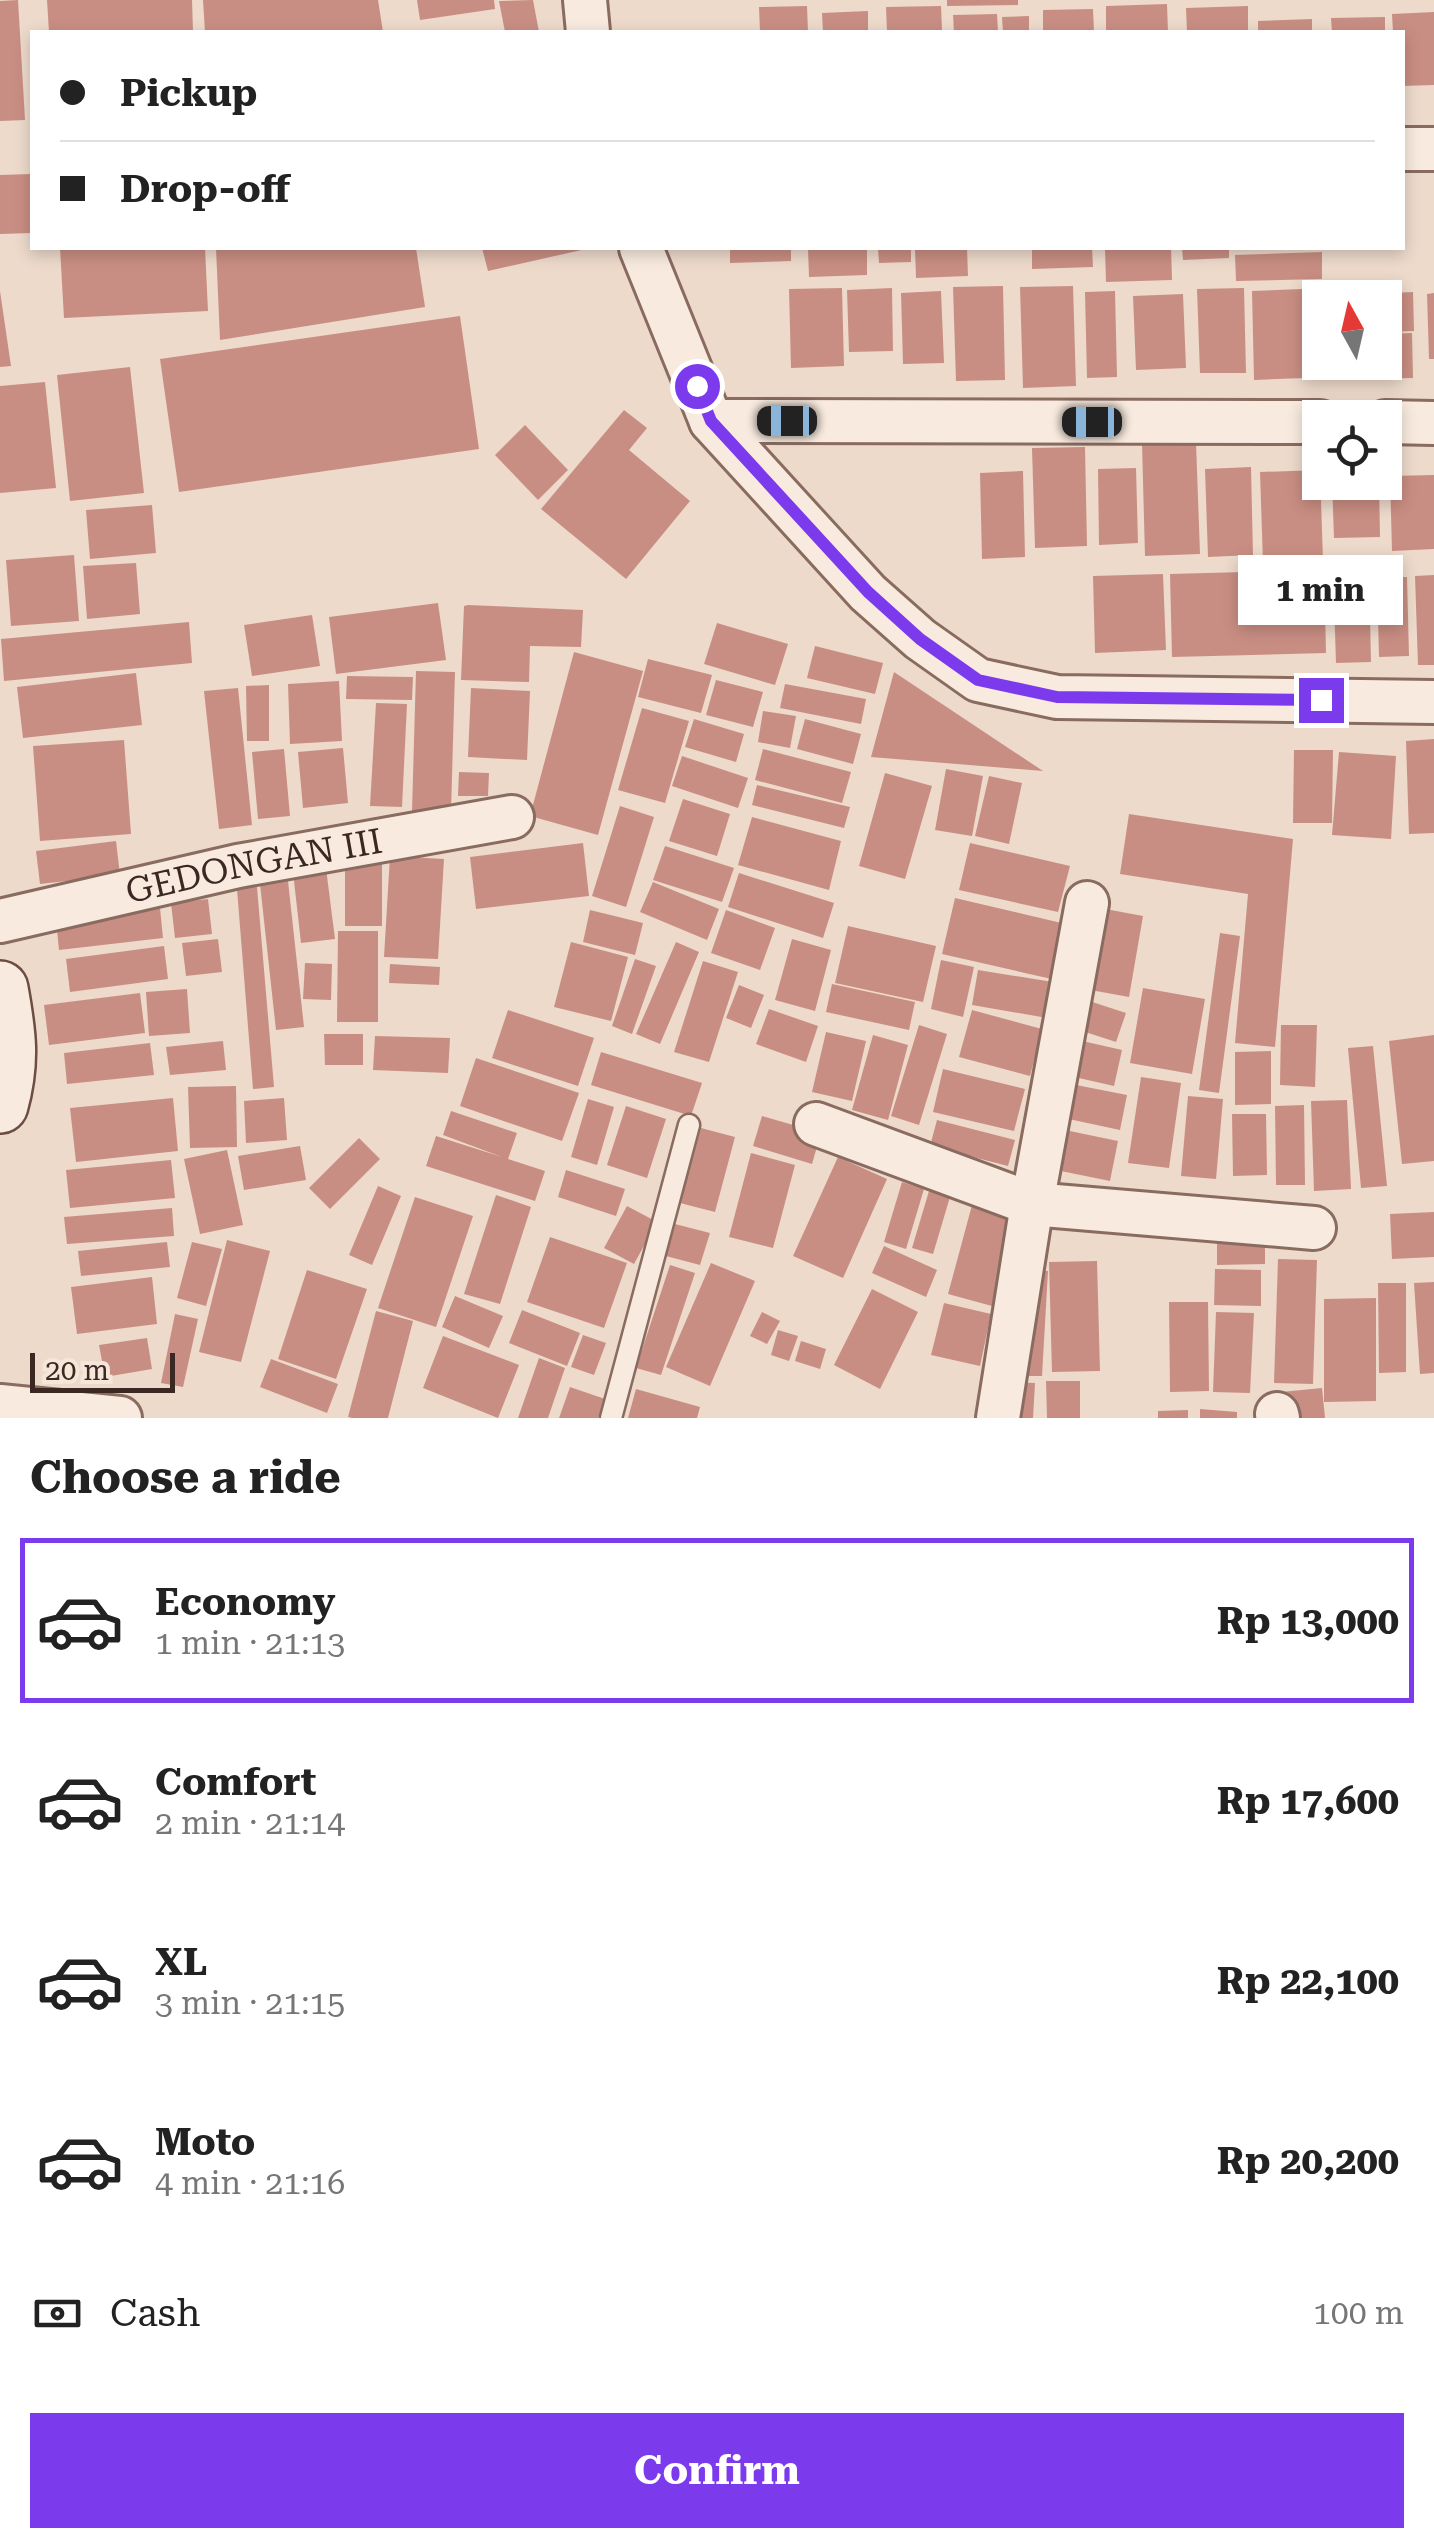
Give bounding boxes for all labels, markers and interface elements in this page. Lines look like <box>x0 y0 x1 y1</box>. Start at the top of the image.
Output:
text: Pickup <box>120 71 257 115</box>
text: Drop-off <box>120 167 290 211</box>
north arrow <box>1302 280 1402 380</box>
map controls <box>1302 280 1402 500</box>
route start <box>675 364 720 409</box>
button: locate <box>1302 400 1402 500</box>
car <box>757 406 817 436</box>
car <box>1062 407 1122 437</box>
callout: 1 min <box>1238 555 1404 625</box>
text: 1 min <box>1276 571 1365 609</box>
route end <box>1299 678 1344 723</box>
street label: GEDONGAN III <box>122 821 385 912</box>
scale bar <box>30 1348 175 1392</box>
text: 20 m <box>45 1354 109 1387</box>
text: Choose a ride <box>30 1451 341 1504</box>
icon: car <box>35 1576 125 1666</box>
text: Economy <box>155 1580 335 1624</box>
text: Rp 13,000 <box>1217 1599 1399 1643</box>
text: 1 min · 21:13 <box>155 1624 345 1662</box>
icon: car <box>35 1756 125 1846</box>
text: Comfort <box>155 1760 316 1804</box>
text: Rp 17,600 <box>1217 1779 1399 1823</box>
text: 2 min · 21:14 <box>155 1804 345 1842</box>
icon: car <box>35 1936 125 2026</box>
text: XL <box>155 1940 207 1984</box>
text: Rp 22,100 <box>1217 1959 1399 2003</box>
text: 3 min · 21:15 <box>155 1984 345 2022</box>
icon: car <box>35 2116 125 2206</box>
text: Moto <box>155 2120 255 2164</box>
text: Rp 20,200 <box>1217 2139 1399 2183</box>
text: 4 min · 21:16 <box>155 2164 345 2202</box>
icon: cash <box>30 2286 85 2341</box>
text: Cash <box>110 2291 200 2335</box>
text: 100 m <box>1313 2294 1404 2332</box>
button: Confirm <box>30 2413 1404 2528</box>

